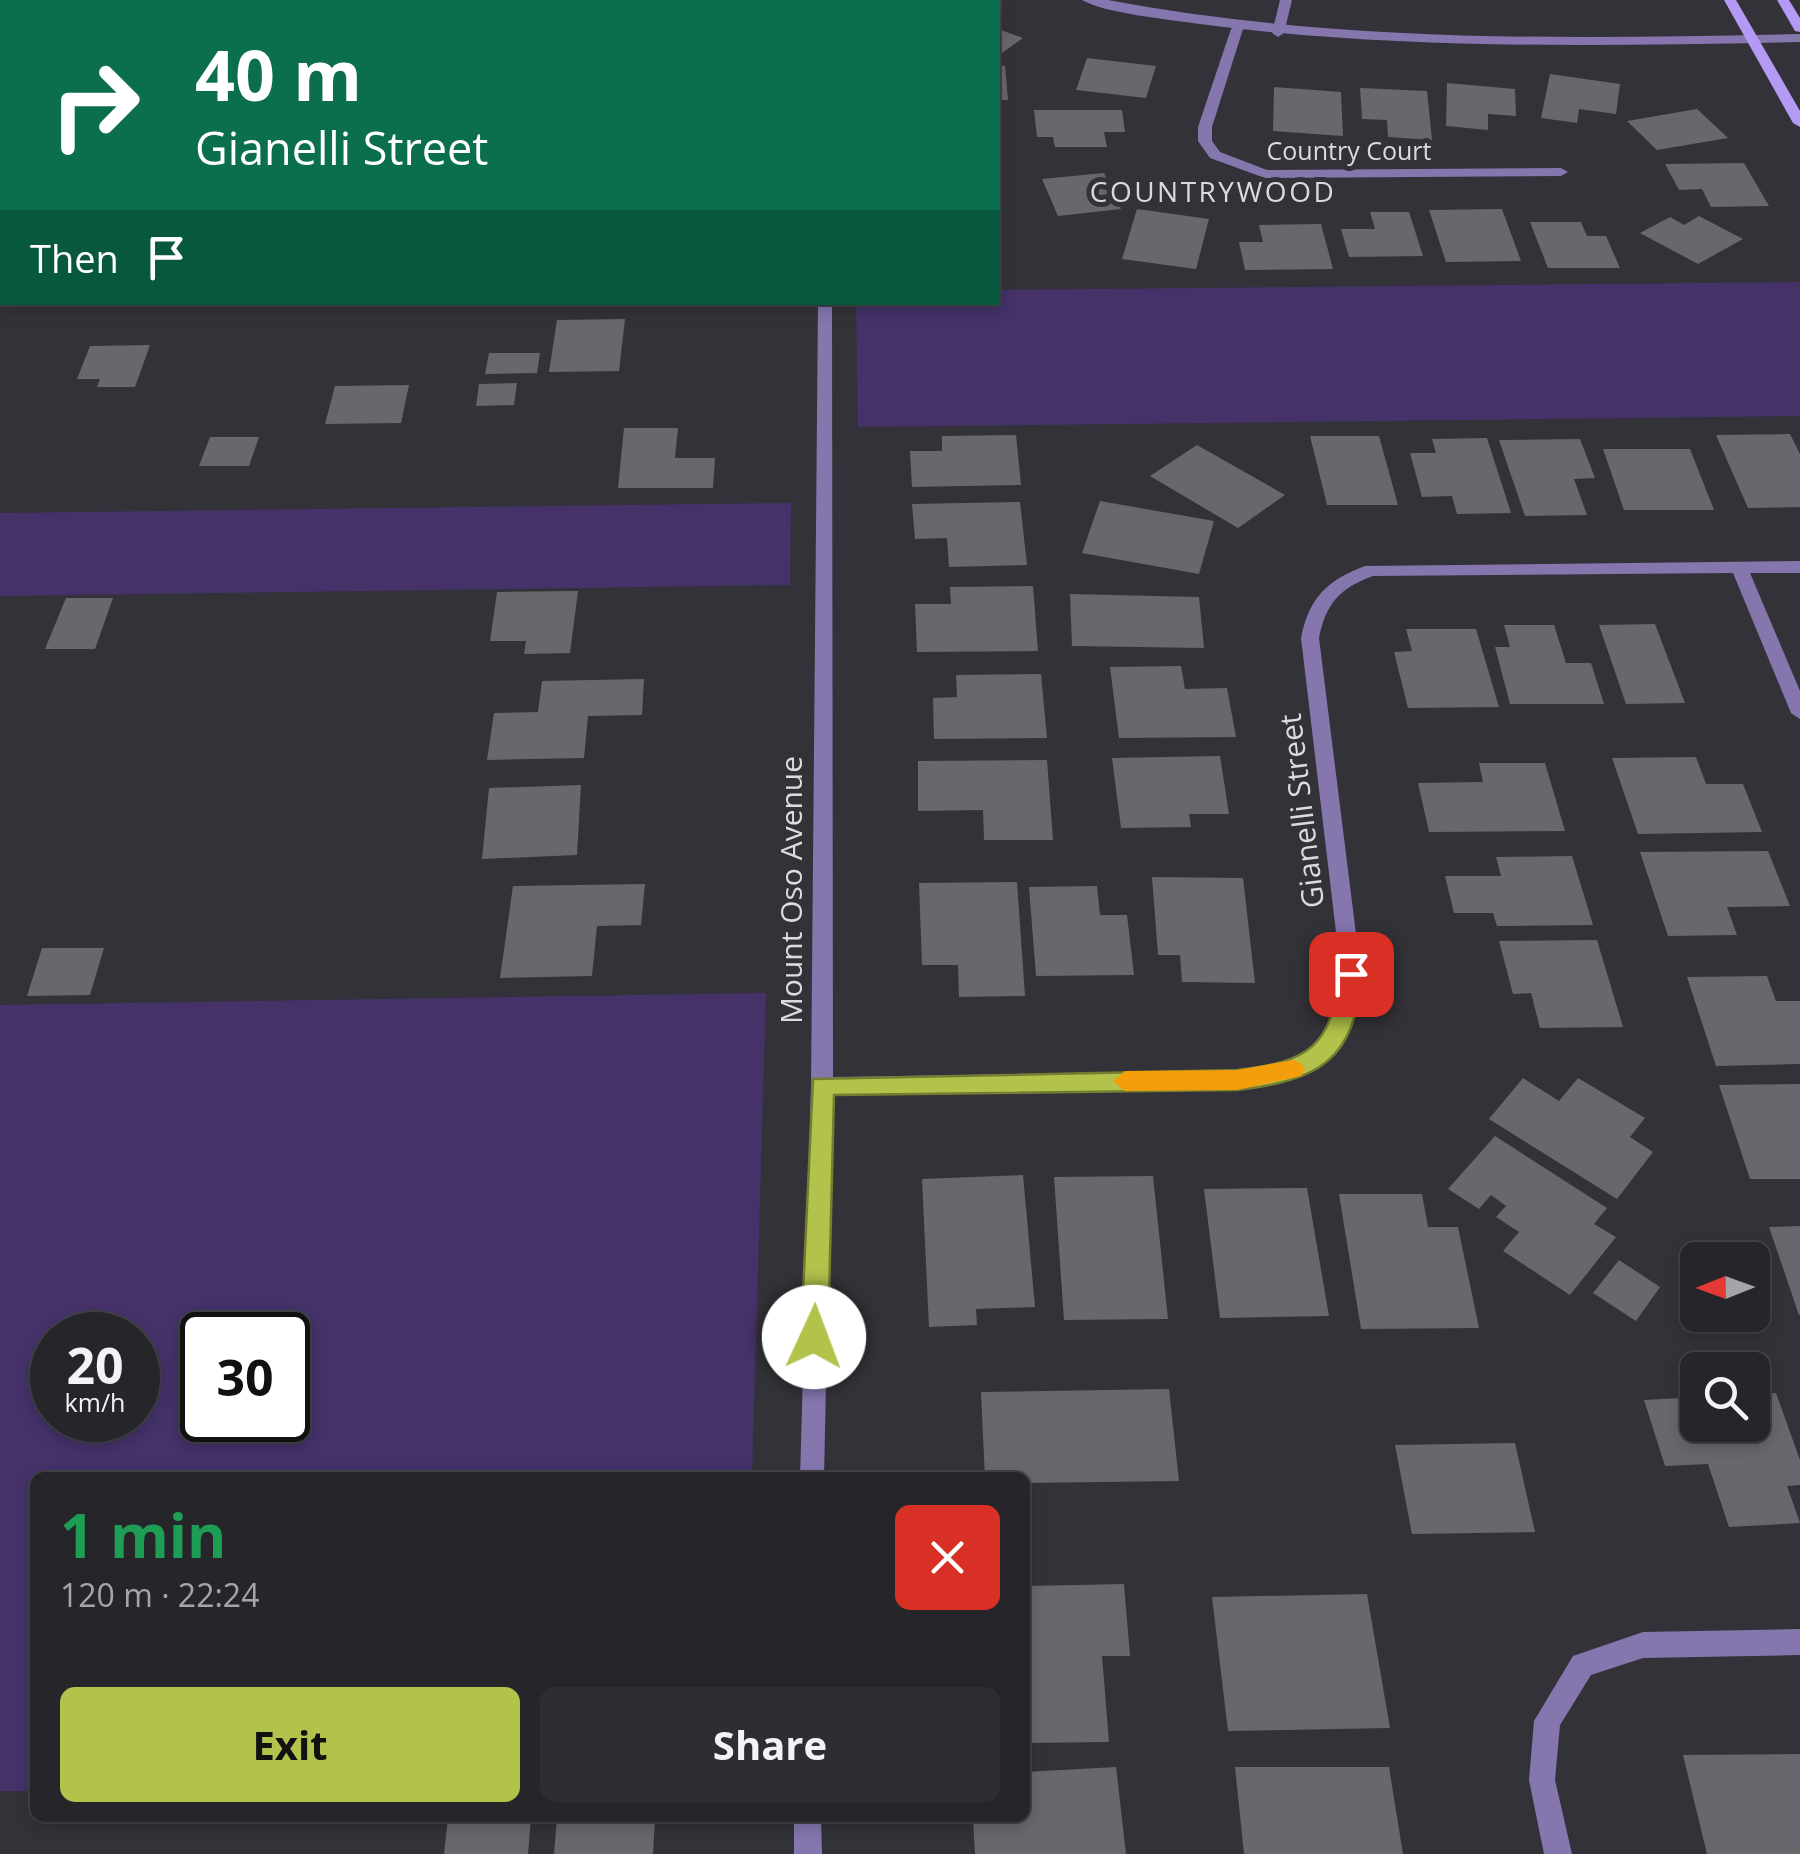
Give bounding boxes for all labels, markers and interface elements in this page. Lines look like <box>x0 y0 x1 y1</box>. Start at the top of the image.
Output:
text: 40 m <box>195 26 362 122</box>
icon: right <box>30 40 160 170</box>
text: Gianelli Street <box>195 117 488 178</box>
street label: Country Court <box>1267 133 1432 167</box>
district label: COUNTRYWOOD <box>1090 172 1336 210</box>
icon: arrive <box>139 230 194 285</box>
text: Then <box>30 232 119 284</box>
street label: Gianelli Street <box>1269 711 1333 911</box>
street label: Mount Oso Avenue <box>770 756 811 1024</box>
pin <box>1309 932 1394 1017</box>
icon: arrive <box>1324 947 1379 1002</box>
north arrow <box>1680 1242 1770 1332</box>
map controls <box>1680 1242 1770 1442</box>
position arrow <box>762 1285 866 1389</box>
speed limit sign: 30 <box>180 1312 310 1442</box>
text: 20 <box>66 1331 124 1399</box>
button: search <box>1680 1352 1770 1442</box>
text: km/h <box>65 1385 125 1419</box>
text: 1 min <box>60 1494 227 1576</box>
button: close <box>895 1505 1000 1610</box>
text: 120 m · 22:24 <box>60 1573 259 1616</box>
button: Exit <box>60 1687 520 1802</box>
button: Share <box>540 1687 1000 1802</box>

